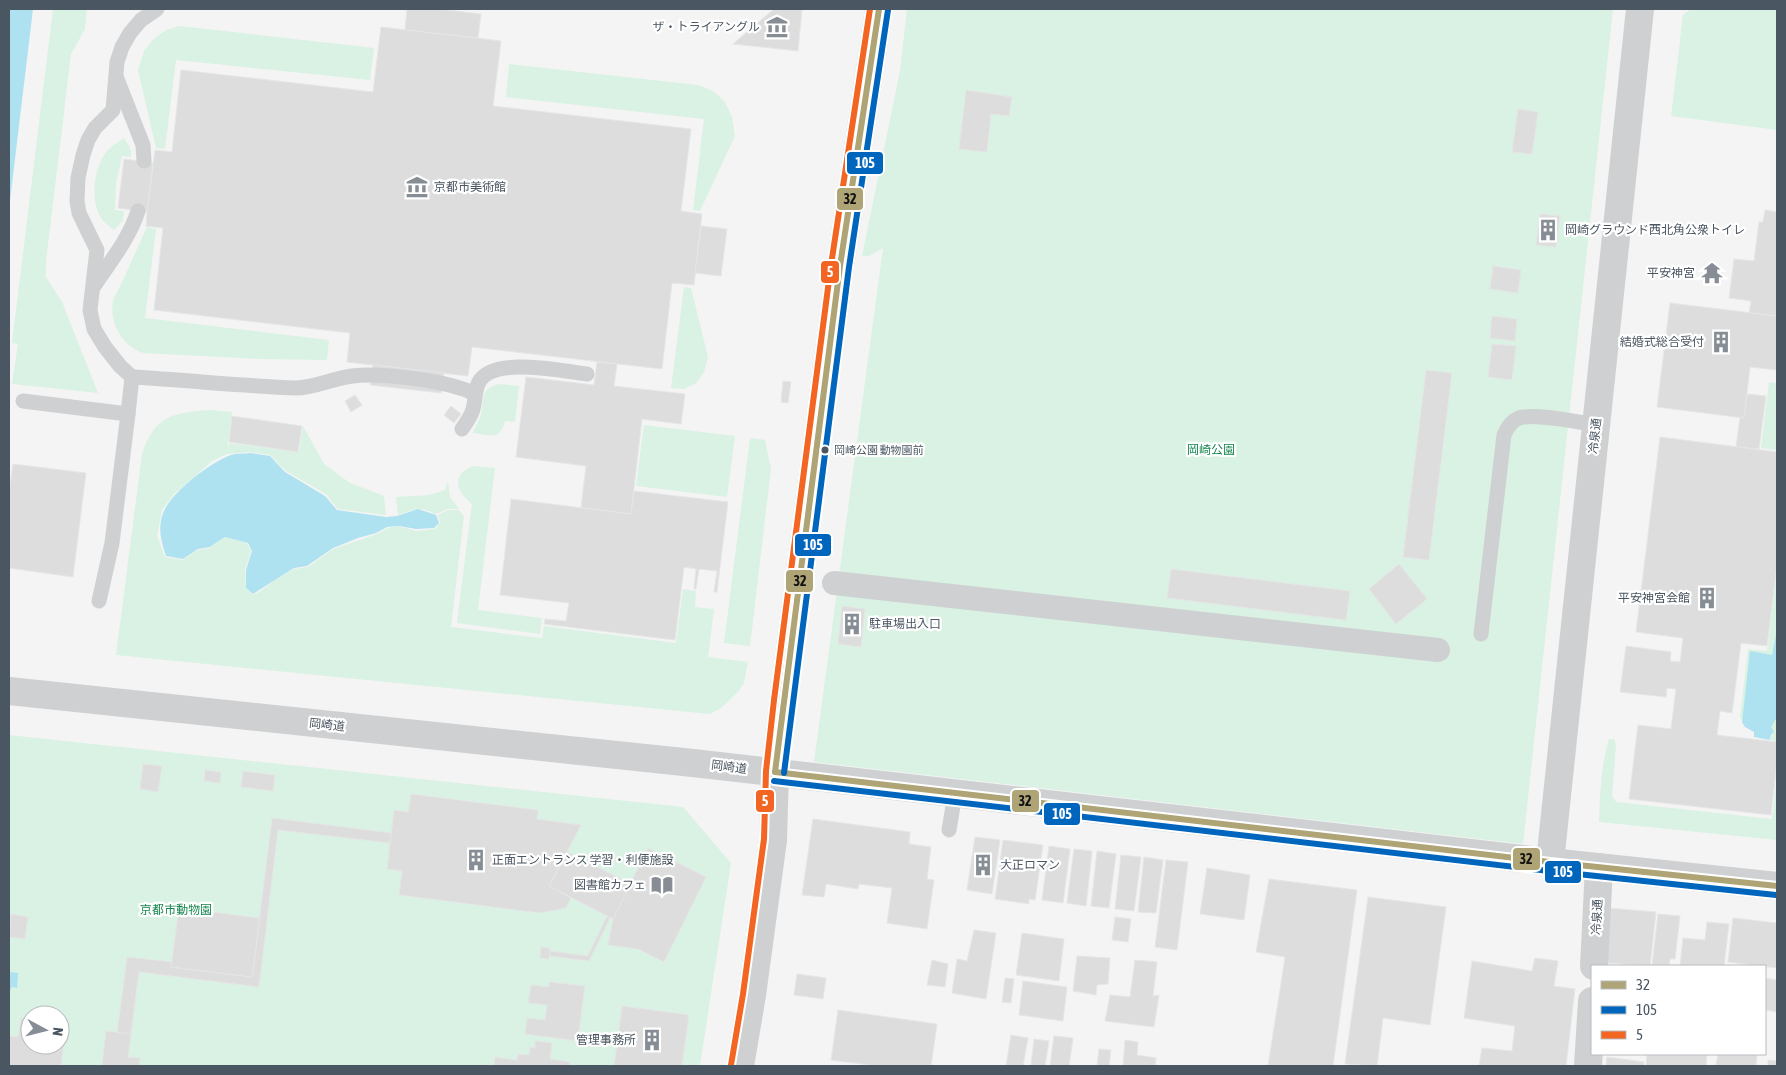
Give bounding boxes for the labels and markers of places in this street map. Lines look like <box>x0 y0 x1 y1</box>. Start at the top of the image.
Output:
museum icon: ザ・トライアングル <box>764 14 790 40</box>
place label: ザ・トライアングル <box>652 20 760 34</box>
museum icon: 京都市美術館 <box>404 174 430 200</box>
place label: 京都市美術館 <box>434 180 506 194</box>
building icon: 岡崎グラウンド西北角公衆トイレ <box>1535 217 1561 243</box>
place label: 岡崎グラウンド西北角公衆トイレ <box>1565 223 1745 237</box>
temple icon: 平安神宮 <box>1699 260 1725 286</box>
place label: 平安神宮 <box>1647 266 1695 280</box>
building icon: 結婚式総合受付 <box>1708 329 1734 355</box>
place label: 結婚式総合受付 <box>1620 335 1704 349</box>
place label: 岡崎公園 動物園前 <box>834 444 924 456</box>
marker: 岡崎公園 動物園前 <box>820 445 830 455</box>
building icon: 平安神宮会館 <box>1694 585 1720 611</box>
place label: 平安神宮会館 <box>1618 591 1690 605</box>
building icon: 駐車場出入口 <box>839 611 865 637</box>
place label: 駐車場出入口 <box>869 617 941 631</box>
building icon: 正面エントランス 学習・利便施設 <box>463 847 489 873</box>
building icon: 大正ロマン <box>970 852 996 878</box>
place label: 正面エントランス 学習・利便施設 <box>492 853 673 867</box>
place label: 大正ロマン <box>1000 858 1060 872</box>
library icon: 図書館カフェ <box>649 872 675 898</box>
place label: 図書館カフェ <box>574 878 646 892</box>
building icon: 管理事務所 <box>639 1027 665 1053</box>
place label: 管理事務所 <box>576 1033 636 1047</box>

